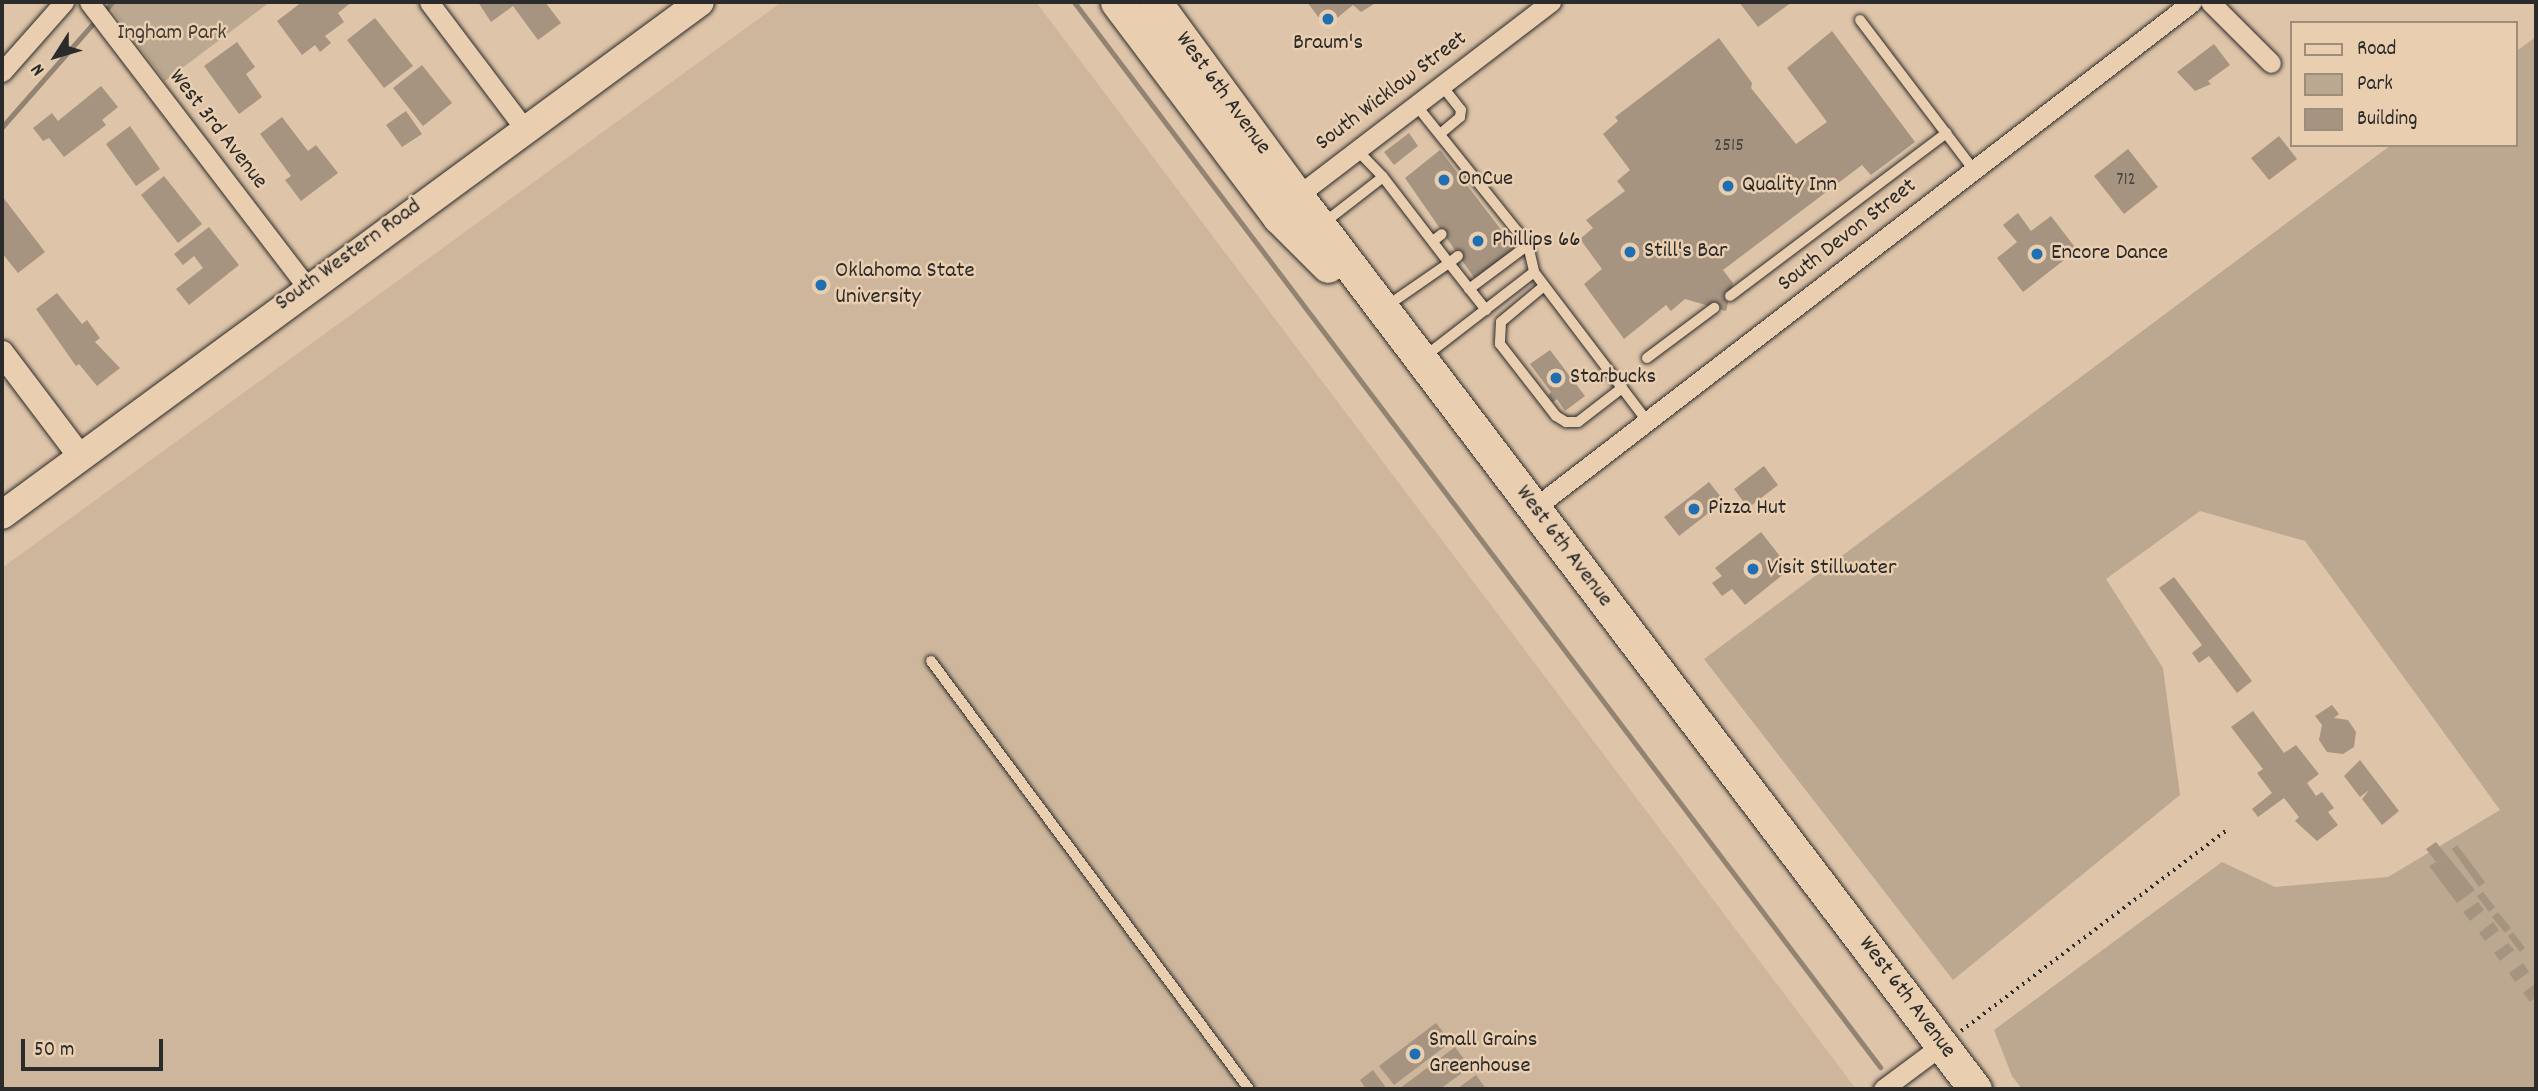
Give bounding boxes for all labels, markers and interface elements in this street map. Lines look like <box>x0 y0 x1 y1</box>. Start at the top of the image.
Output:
marker: Braum's <box>1320 11 1336 27</box>
park label: Ingham Park <box>117 20 227 48</box>
north arrow <box>21 21 91 91</box>
legend <box>2290 21 2517 147</box>
street label: South Wicklow Street <box>1311 26 1473 158</box>
street label: West 6th Avenue <box>1168 27 1276 161</box>
place label: Braum's <box>1293 30 1363 58</box>
text: Road <box>2357 35 2396 65</box>
text: N <box>25 57 52 81</box>
street label: West 3rd Avenue <box>162 65 272 195</box>
text: Park <box>2357 70 2393 100</box>
text: Building <box>2357 105 2417 135</box>
house number: 2515 <box>1714 136 1744 158</box>
place label: OnCue <box>1458 166 1513 194</box>
house number: 712 <box>2116 170 2136 192</box>
marker: OnCue <box>1436 172 1452 188</box>
place label: Quality Inn <box>1742 172 1837 200</box>
street label: South Devon Street <box>1773 173 1923 299</box>
marker: Quality Inn <box>1720 178 1736 194</box>
street label: South Western Road <box>271 194 427 318</box>
place label: Phillips 66 <box>1492 227 1580 255</box>
marker: Phillips 66 <box>1470 233 1486 249</box>
place label: Still's Bar <box>1644 238 1727 266</box>
place label: Encore Dance <box>2051 240 2168 268</box>
marker: Still's Bar <box>1622 244 1638 260</box>
marker: Encore Dance <box>2029 246 2045 262</box>
place label: Oklahoma State University <box>835 258 975 312</box>
marker: Oklahoma State University <box>813 277 829 293</box>
place label: Starbucks <box>1570 364 1656 392</box>
marker: Starbucks <box>1548 370 1564 386</box>
street label: West 6th Avenue <box>1508 481 1618 613</box>
place label: Pizza Hut <box>1708 495 1786 523</box>
marker: Pizza Hut <box>1686 501 1702 517</box>
place label: Visit Stillwater <box>1767 555 1896 583</box>
marker: Visit Stillwater <box>1745 561 1761 577</box>
street label: West 6th Avenue <box>1851 932 1961 1064</box>
scale bar <box>24 1024 166 1068</box>
place label: Small Grains Greenhouse <box>1429 1027 1537 1081</box>
text: 50 m <box>34 1036 74 1066</box>
marker: Small Grains Greenhouse <box>1407 1046 1423 1062</box>

